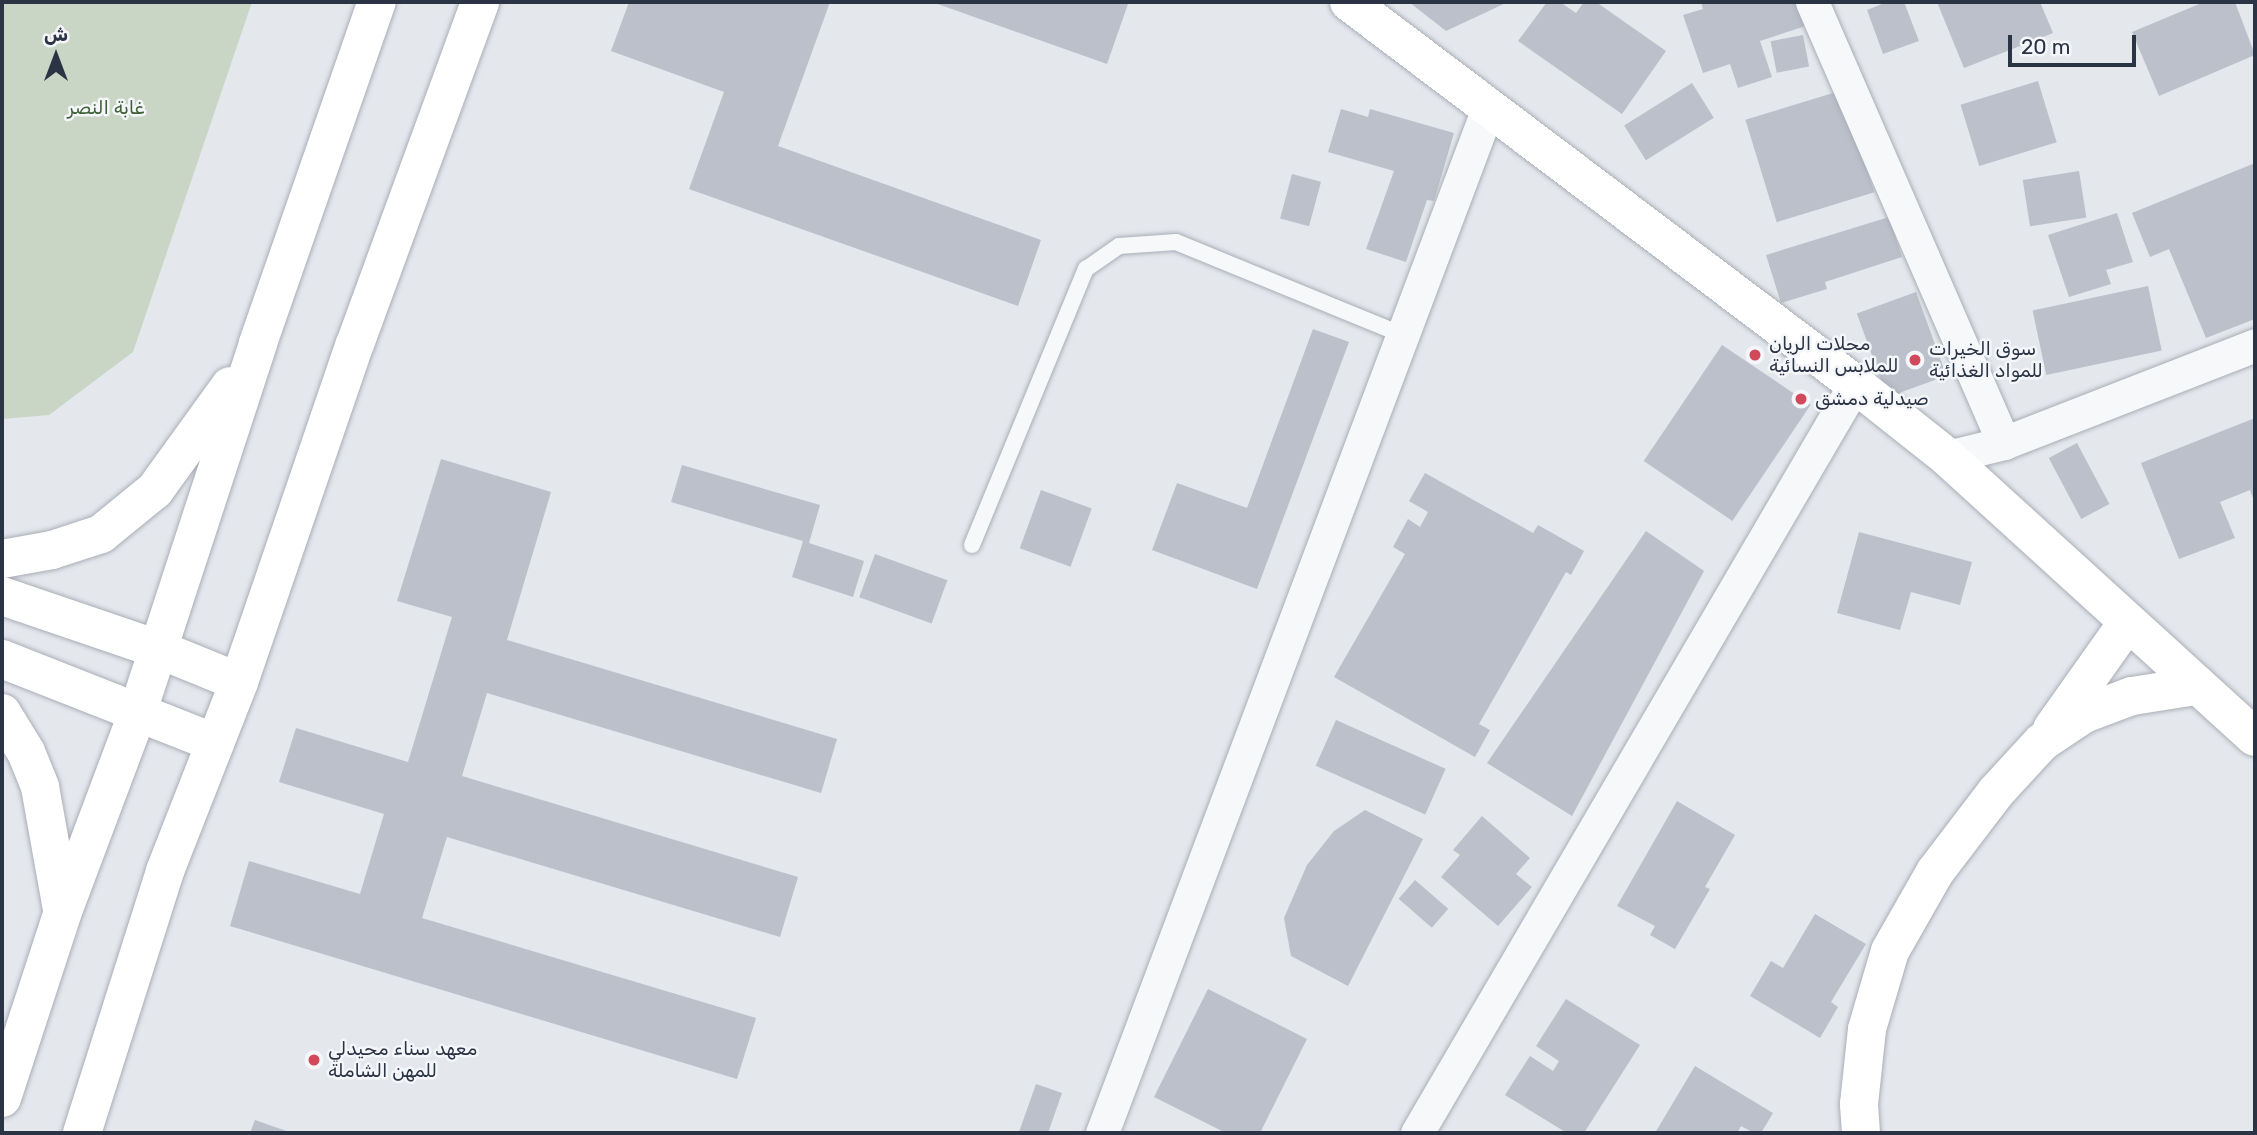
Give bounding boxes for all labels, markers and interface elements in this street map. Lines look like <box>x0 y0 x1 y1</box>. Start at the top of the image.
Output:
north arrow <box>21 21 91 91</box>
scale bar <box>2012 21 2140 65</box>
text: ش <box>44 23 68 46</box>
text: 20 m <box>2021 34 2070 59</box>
park label: غابة النصر <box>67 97 145 119</box>
place label: محلات الريان للملابس النسائية <box>1769 333 1899 377</box>
place label: سوق الخيرات للمواد الغذائية <box>1929 338 2043 382</box>
marker: محلات الريان للملابس النسائية <box>1747 347 1763 363</box>
marker: سوق الخيرات للمواد الغذائية <box>1907 352 1923 368</box>
place label: صيدلية دمشق <box>1815 388 1928 410</box>
marker: صيدلية دمشق <box>1793 391 1809 407</box>
place label: معهد سناء محيدلي للمهن الشاملة <box>328 1038 477 1082</box>
marker: معهد سناء محيدلي للمهن الشاملة <box>306 1052 322 1068</box>

